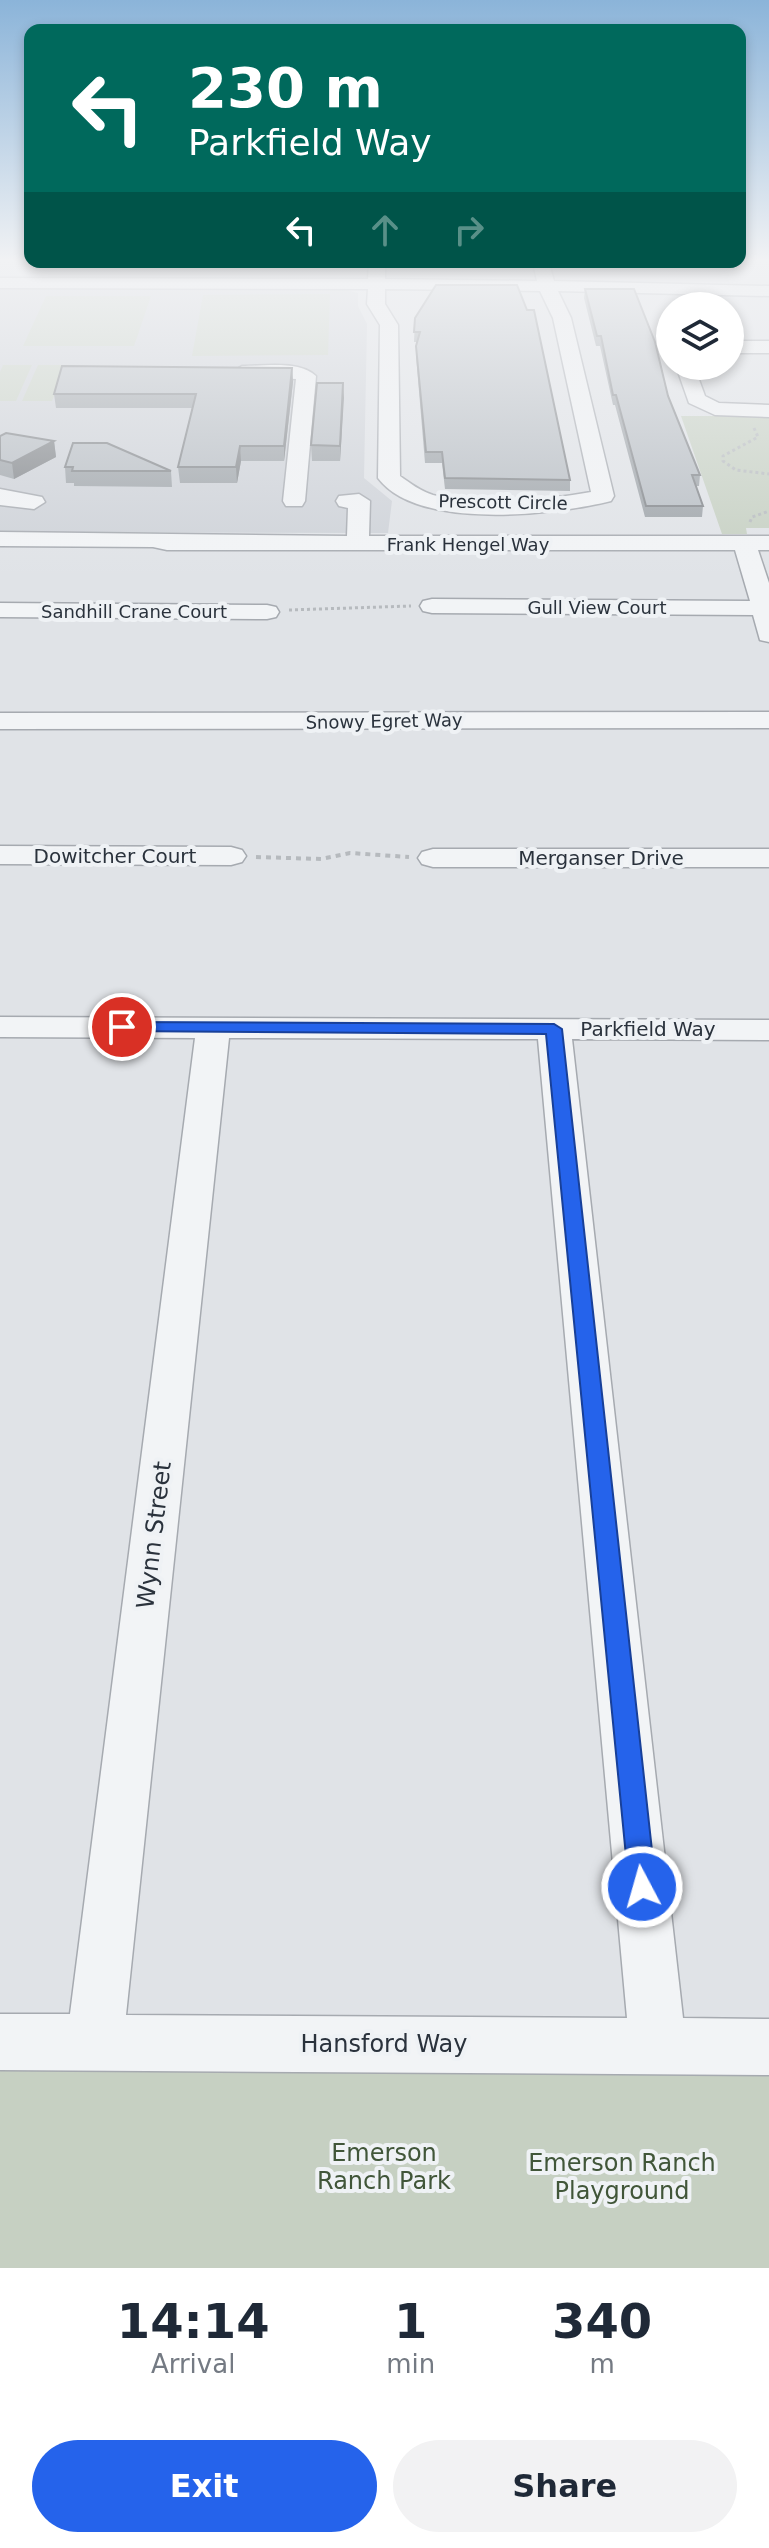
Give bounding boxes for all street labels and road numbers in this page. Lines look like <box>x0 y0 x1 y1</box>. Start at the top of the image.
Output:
street label: Prescott Circle <box>438 490 568 514</box>
street label: Frank Hengel Way <box>387 534 550 555</box>
street label: Gull View Court <box>528 597 666 618</box>
street label: Sandhill Crane Court <box>41 601 227 622</box>
street label: Snowy Egret Way <box>305 709 463 733</box>
street label: Dowitcher Court <box>34 844 197 868</box>
street label: Merganser Drive <box>518 846 684 870</box>
street label: Parkfield Way <box>580 1017 716 1041</box>
street label: Wynn Street <box>131 1460 177 1610</box>
street label: Hansford Way <box>300 2030 468 2058</box>

